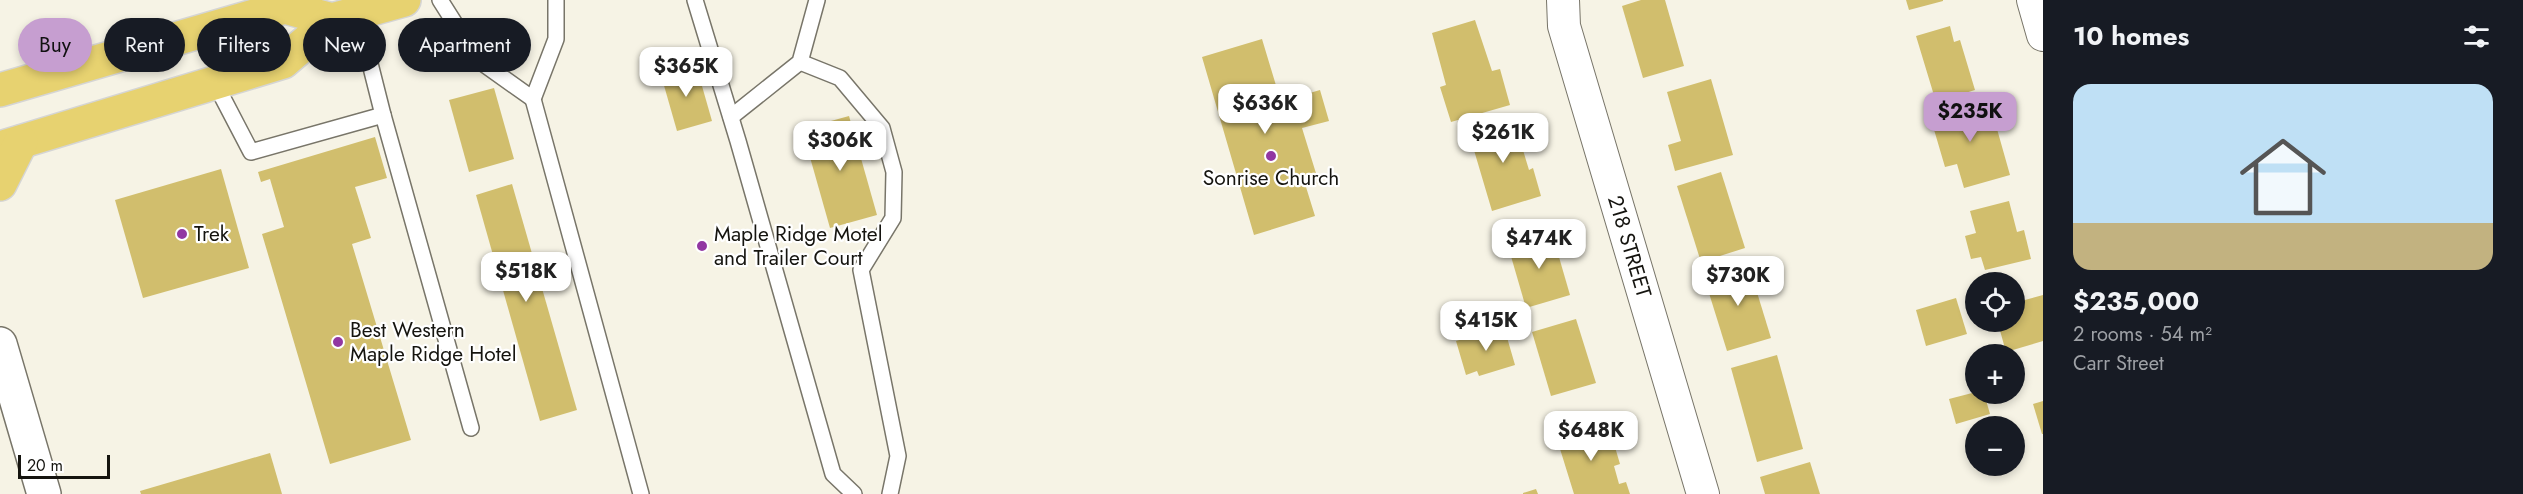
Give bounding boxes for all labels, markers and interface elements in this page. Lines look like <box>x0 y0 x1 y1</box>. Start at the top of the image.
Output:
text: 10 homes <box>2073 17 2189 55</box>
chip: Buy <box>18 18 92 72</box>
chip: Rent <box>104 18 185 72</box>
chip: Filters <box>197 18 291 72</box>
chip: New <box>303 18 386 72</box>
chip: Apartment <box>398 18 531 72</box>
icon: filters <box>2460 20 2493 53</box>
pin: $365K <box>644 47 728 98</box>
text: $365K <box>653 52 719 81</box>
pin: $636K <box>1223 84 1307 135</box>
text: $636K <box>1232 89 1298 118</box>
pin: $235K <box>1928 92 2012 143</box>
text: $235K <box>1938 97 2002 126</box>
pin: $261K <box>1461 113 1545 164</box>
text: $261K <box>1471 118 1535 147</box>
pin: $306K <box>798 121 882 172</box>
icon: home <box>2229 123 2337 231</box>
text: $306K <box>807 126 873 155</box>
marker: Sonrise Church <box>1264 149 1278 163</box>
place label: Sonrise Church <box>1203 163 1339 193</box>
street label: 218 STREET <box>1600 192 1659 301</box>
place label: Trek <box>194 219 230 249</box>
place label: Maple Ridge Motel and Trailer Court <box>714 219 882 273</box>
pin: $474K <box>1497 219 1581 270</box>
text: $474K <box>1506 224 1572 253</box>
marker: Trek <box>175 227 189 241</box>
marker: Maple Ridge Motel and Trailer Court <box>695 239 709 253</box>
pin: $518K <box>484 252 568 303</box>
pin: $730K <box>1696 256 1780 307</box>
text: $518K <box>495 257 557 286</box>
text: $730K <box>1706 261 1770 290</box>
map controls <box>1965 272 2025 476</box>
button: locate <box>1965 272 2025 332</box>
text: $235,000 <box>2073 282 2199 320</box>
pin: $415K <box>1444 301 1528 352</box>
text: $415K <box>1454 306 1518 335</box>
place label: Best Western Maple Ridge Hotel <box>350 315 516 369</box>
text: 2 rooms · 54 m² <box>2073 320 2212 349</box>
marker: Best Western Maple Ridge Hotel <box>331 335 345 349</box>
button: + <box>1965 344 2025 404</box>
text: Carr Street <box>2073 349 2164 378</box>
pin: $648K <box>1549 411 1633 462</box>
text: $648K <box>1558 416 1624 445</box>
button: − <box>1965 416 2025 476</box>
scale bar <box>18 452 110 480</box>
text: 20 m <box>27 454 63 477</box>

